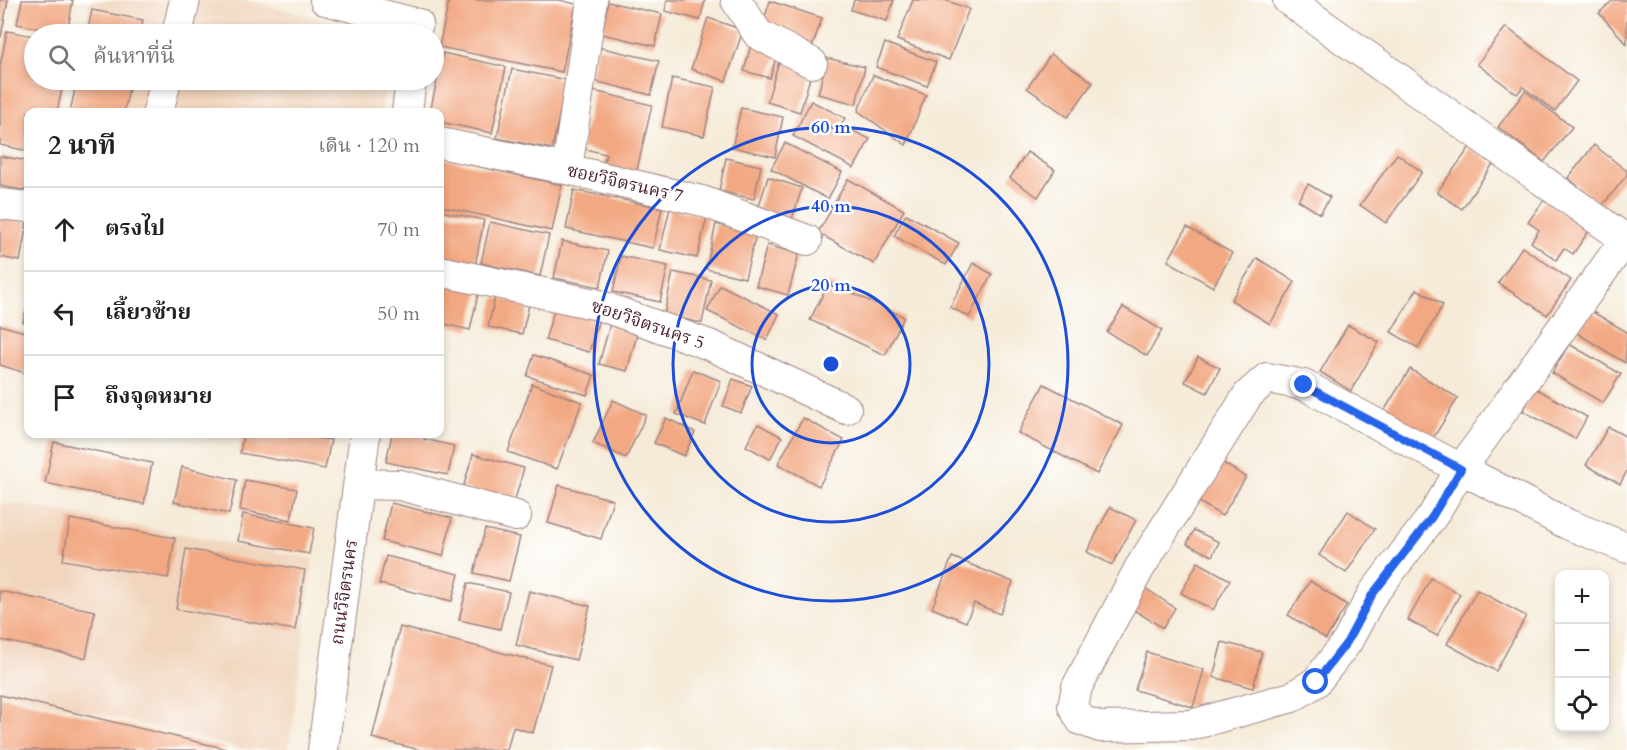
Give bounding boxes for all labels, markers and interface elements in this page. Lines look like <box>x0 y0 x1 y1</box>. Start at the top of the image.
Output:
search box <box>24 24 444 90</box>
icon: search <box>45 41 78 74</box>
text: ค้นหาที่นี่ <box>93 41 175 71</box>
text: 60 m <box>811 115 851 140</box>
text: 2 นาที <box>48 128 116 163</box>
text: เดิน · 120 m <box>318 132 420 159</box>
street label: ซอยวิจิตรนคร 7 <box>564 158 685 209</box>
text: 40 m <box>811 194 851 219</box>
icon: ahead <box>48 213 81 246</box>
text: ตรงไป <box>105 213 165 243</box>
text: 70 m <box>377 216 420 243</box>
text: 20 m <box>811 273 851 298</box>
street label: ซอยวิจิตรนคร 5 <box>588 293 708 356</box>
icon: left <box>48 297 81 330</box>
text: เลี้ยวซ้าย <box>105 297 191 327</box>
text: 50 m <box>377 300 420 327</box>
centre of rings <box>821 354 841 374</box>
route end <box>1290 371 1316 397</box>
icon: arrive <box>48 381 81 414</box>
text: ถึงจุดหมาย <box>105 381 212 411</box>
street label: ถนนวิจิตรนคร <box>325 538 364 646</box>
map controls <box>1555 570 1609 732</box>
button: + <box>1555 570 1609 624</box>
button: − <box>1555 624 1609 678</box>
route start <box>1302 668 1328 694</box>
button: locate <box>1555 678 1609 732</box>

